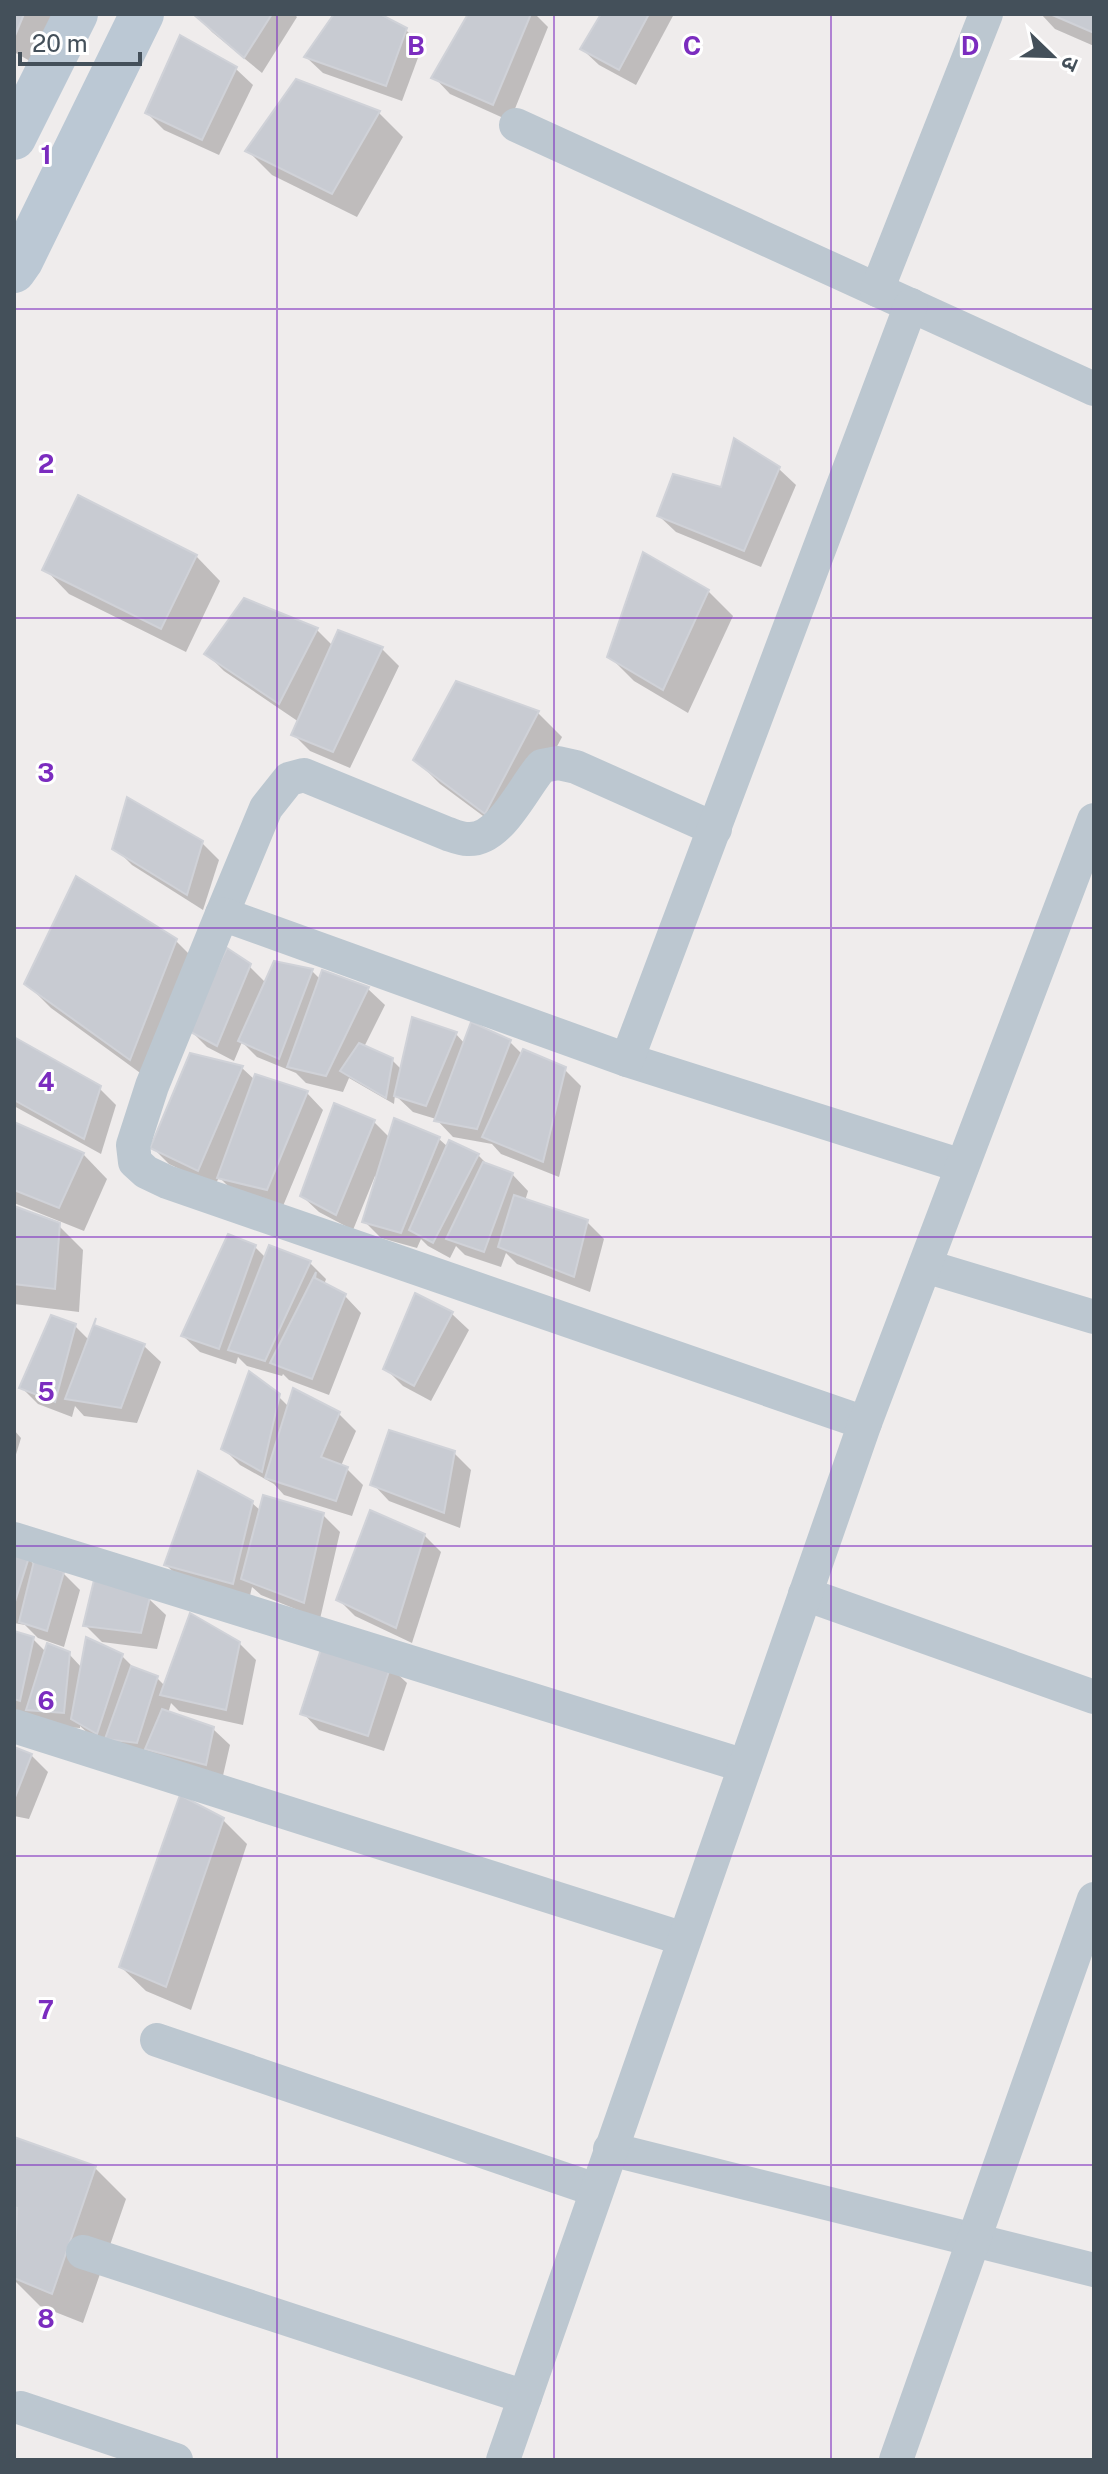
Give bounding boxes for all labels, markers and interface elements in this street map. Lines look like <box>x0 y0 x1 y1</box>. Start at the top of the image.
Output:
scale bar <box>20 16 140 66</box>
north arrow <box>1012 16 1092 96</box>
text: 20 m <box>32 29 88 57</box>
text: B <box>407 30 425 61</box>
text: C <box>683 30 701 61</box>
text: D <box>961 30 979 61</box>
text: उ <box>1055 53 1085 76</box>
text: 1 <box>40 139 52 170</box>
text: 2 <box>38 448 54 479</box>
text: 3 <box>37 757 55 788</box>
text: 4 <box>37 1066 55 1097</box>
text: 5 <box>37 1376 55 1407</box>
text: 6 <box>37 1685 55 1716</box>
text: 7 <box>38 1994 54 2025</box>
text: 8 <box>37 2303 55 2334</box>

